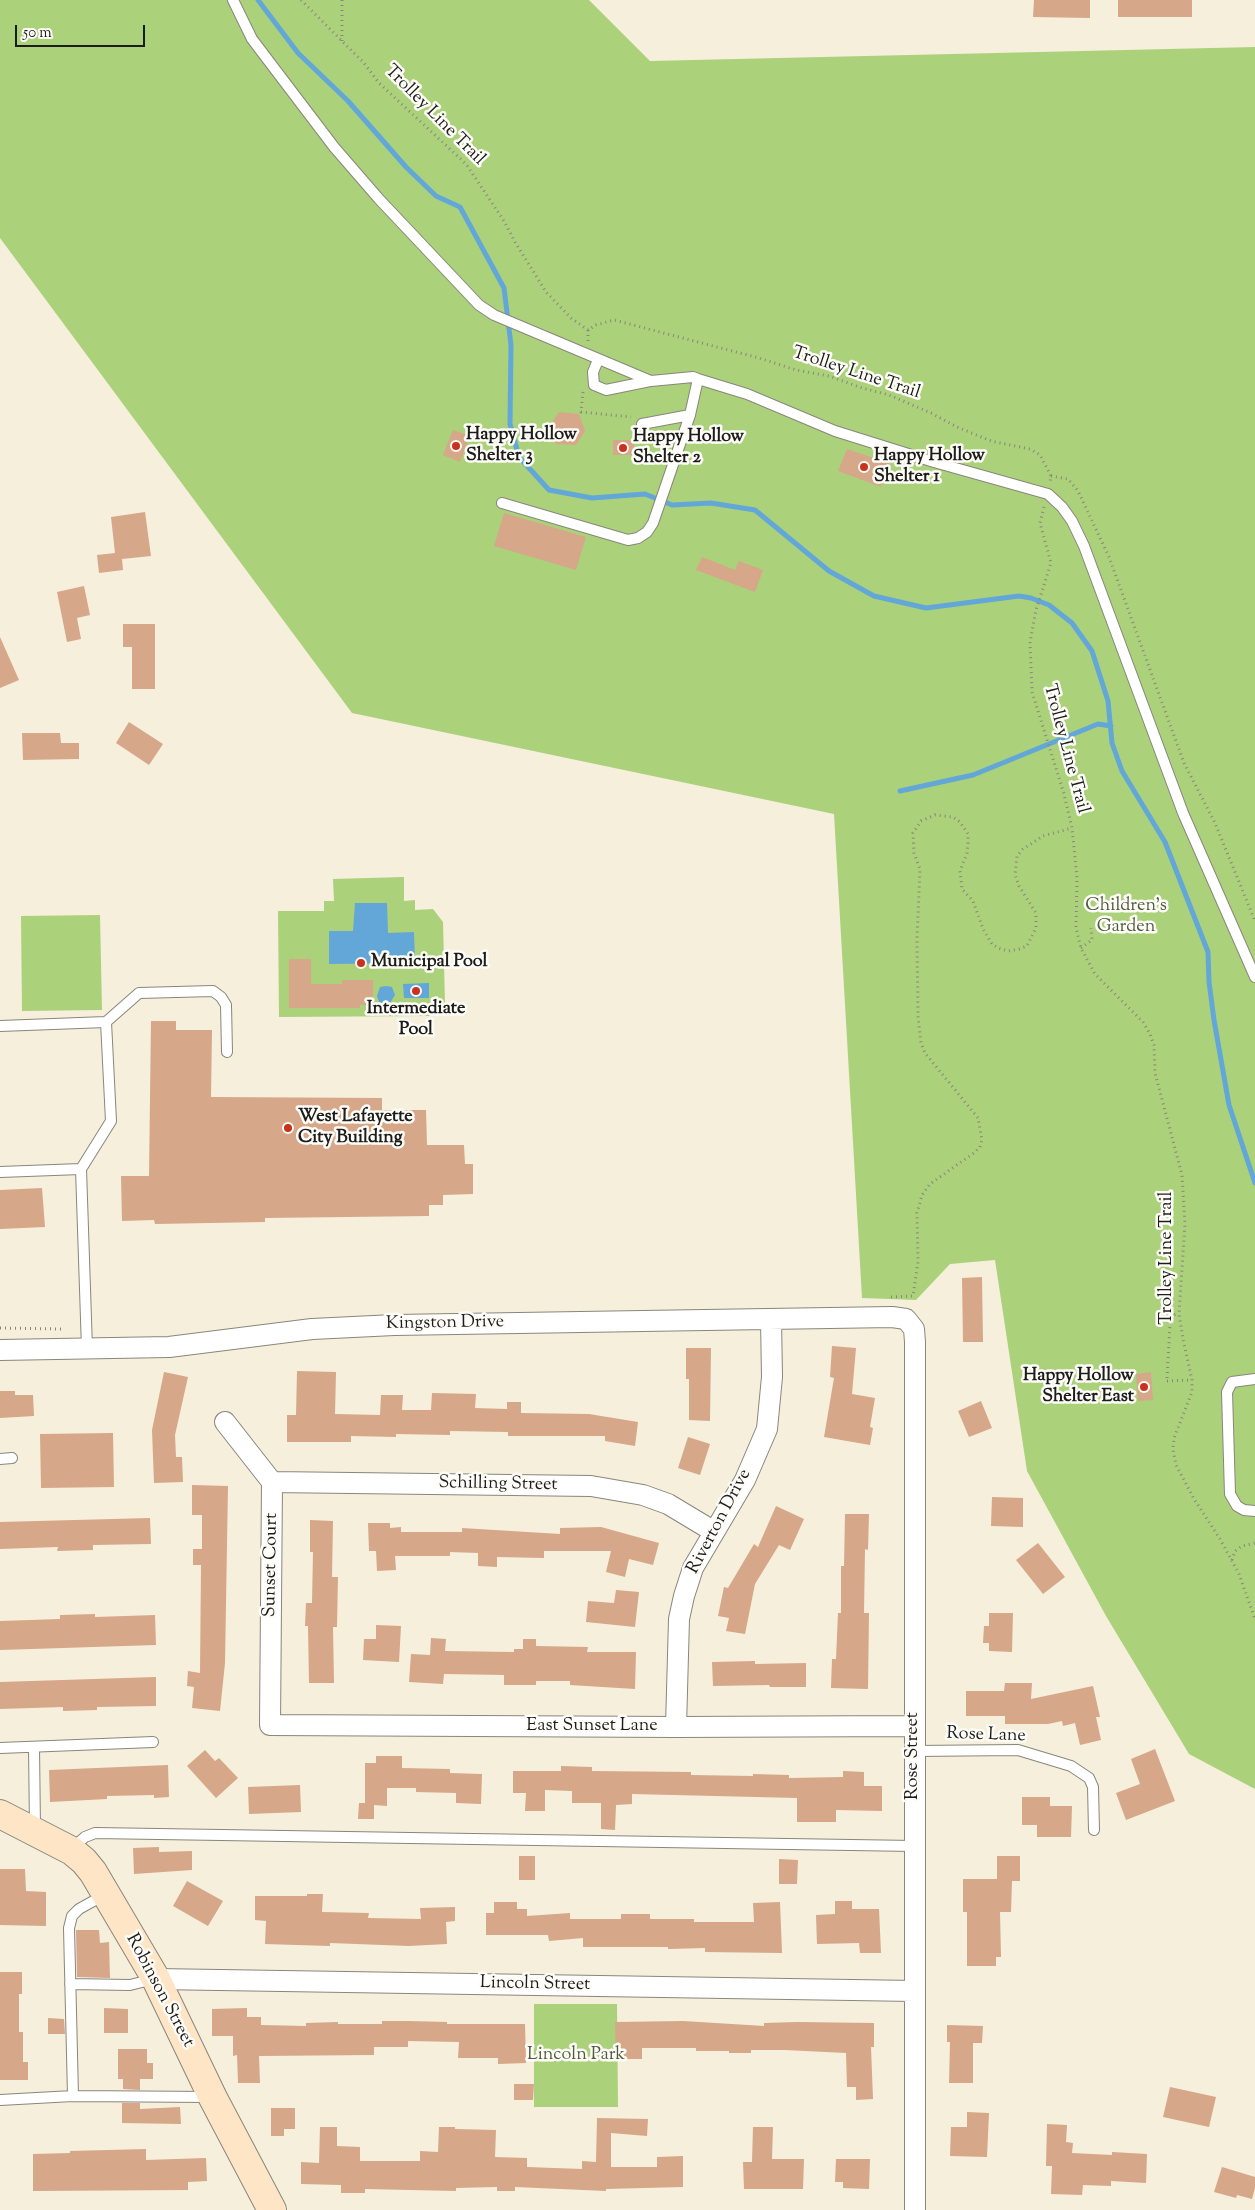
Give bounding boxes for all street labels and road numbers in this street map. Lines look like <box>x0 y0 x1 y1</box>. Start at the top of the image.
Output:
street label: Trolley Line Trail <box>379 61 489 171</box>
street label: Trolley Line Trail <box>789 343 923 405</box>
street label: Trolley Line Trail <box>1037 682 1093 816</box>
street label: Trolley Line Trail <box>1157 1191 1179 1325</box>
street label: Kingston Drive <box>386 1312 504 1336</box>
street label: Riverton Drive <box>683 1466 757 1578</box>
street label: Schilling Street <box>438 1473 558 1497</box>
street label: Sunset Court <box>260 1513 284 1617</box>
street label: Rose Street <box>903 1712 925 1800</box>
street label: East Sunset Lane <box>526 1716 658 1738</box>
street label: Rose Lane <box>946 1724 1026 1748</box>
street label: Robinson Street <box>120 1931 198 2051</box>
street label: Lincoln Street <box>480 1973 590 1997</box>

